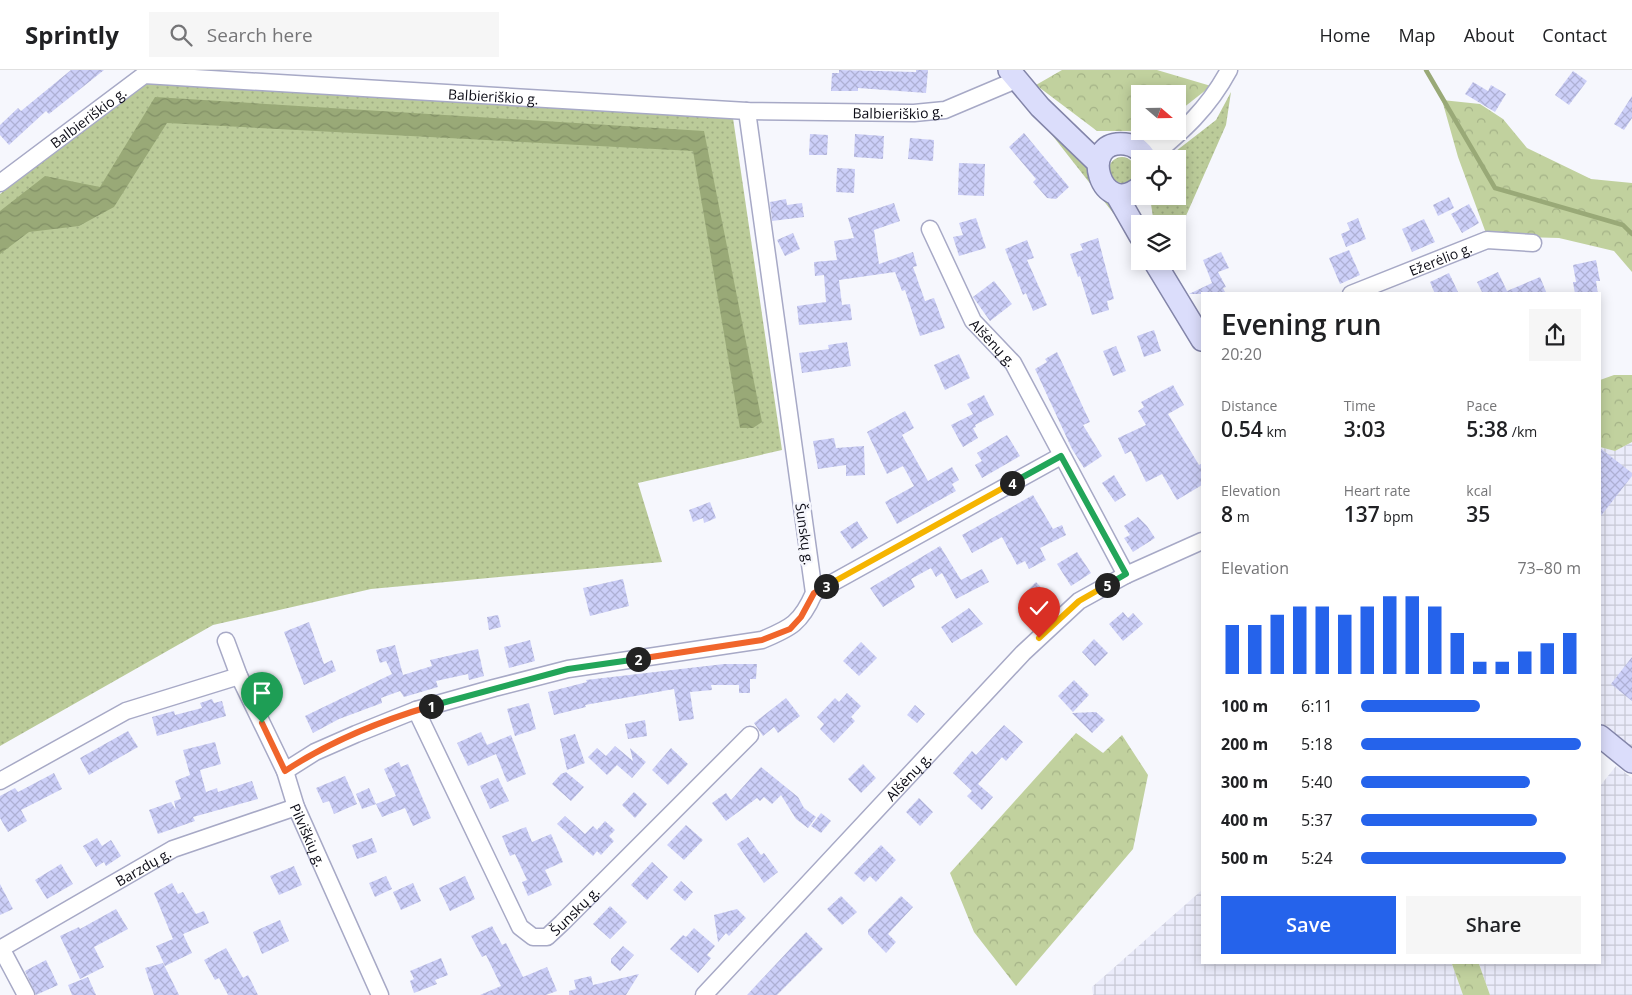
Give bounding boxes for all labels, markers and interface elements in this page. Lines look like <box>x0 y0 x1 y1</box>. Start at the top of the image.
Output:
search box <box>149 12 499 57</box>
text: Sprintly <box>25 18 119 51</box>
icon: search <box>167 21 195 49</box>
text: Search here <box>207 22 313 48</box>
text: Home <box>1320 23 1370 47</box>
text: Map <box>1398 23 1436 47</box>
text: About <box>1464 23 1514 47</box>
text: Contact <box>1542 23 1607 47</box>
street label: Balbieriškio g. <box>46 82 130 152</box>
street label: Balbieriškio g. <box>448 84 539 108</box>
north arrow <box>1131 85 1186 140</box>
map controls <box>1131 85 1186 270</box>
street label: Balbieriškio g. <box>853 101 944 123</box>
button: locate <box>1131 150 1186 205</box>
button: layers <box>1131 215 1186 270</box>
street label: Ežerėlio g. <box>1406 238 1475 280</box>
text: Evening run <box>1221 305 1382 343</box>
button: share <box>1529 309 1581 361</box>
street label: Alšėnų g. <box>966 314 1021 370</box>
text: 20:20 <box>1221 343 1262 365</box>
text: Distance <box>1221 396 1277 415</box>
text: Time <box>1344 396 1376 415</box>
text: Pace <box>1466 396 1497 415</box>
text: 0.54 <box>1221 415 1263 443</box>
text: 3:03 <box>1344 415 1385 443</box>
text: 5:38 <box>1466 415 1508 443</box>
text: km <box>1263 422 1287 441</box>
text: /km <box>1508 422 1537 441</box>
pin: 4 <box>1000 470 1024 496</box>
text: 4 <box>1008 474 1017 493</box>
text: Elevation <box>1221 481 1280 500</box>
text: Heart rate <box>1344 481 1410 500</box>
text: kcal <box>1466 481 1492 500</box>
text: 8 <box>1221 500 1233 528</box>
text: 137 <box>1344 500 1380 528</box>
text: 35 <box>1466 500 1490 528</box>
street label: Šunskų g. <box>791 502 819 566</box>
text: m <box>1233 507 1250 526</box>
text: bpm <box>1380 507 1413 526</box>
text: Elevation <box>1221 557 1289 579</box>
text: 73–80 m <box>1517 557 1581 579</box>
pin: 5 <box>1094 572 1120 598</box>
pin: 3 <box>814 574 838 598</box>
text: 5 <box>1103 576 1112 595</box>
text: 3 <box>822 577 831 596</box>
pin <box>1018 587 1060 638</box>
icon: check <box>1025 594 1053 622</box>
pin: 2 <box>626 646 650 672</box>
text: 2 <box>634 650 643 669</box>
pin <box>241 672 283 723</box>
icon: arrive <box>248 679 276 707</box>
pin: 1 <box>418 694 444 718</box>
text: 100 m <box>1221 695 1268 717</box>
text: 6:11 <box>1301 695 1333 717</box>
text: 1 <box>427 697 436 716</box>
text: 200 m <box>1221 733 1268 755</box>
text: 5:18 <box>1301 733 1333 755</box>
street label: Alšėnų g. <box>881 748 935 804</box>
text: 300 m <box>1221 771 1268 793</box>
text: 5:40 <box>1301 771 1333 793</box>
street label: Pilviškių g. <box>286 800 331 869</box>
text: 400 m <box>1221 809 1268 831</box>
text: 5:37 <box>1301 809 1333 831</box>
street label: Barzdų g. <box>112 843 174 890</box>
text: 500 m <box>1221 847 1268 869</box>
text: 5:24 <box>1301 847 1333 869</box>
street label: Šunskų g. <box>545 882 603 939</box>
button: Save <box>1221 896 1396 954</box>
button: Share <box>1406 896 1581 954</box>

